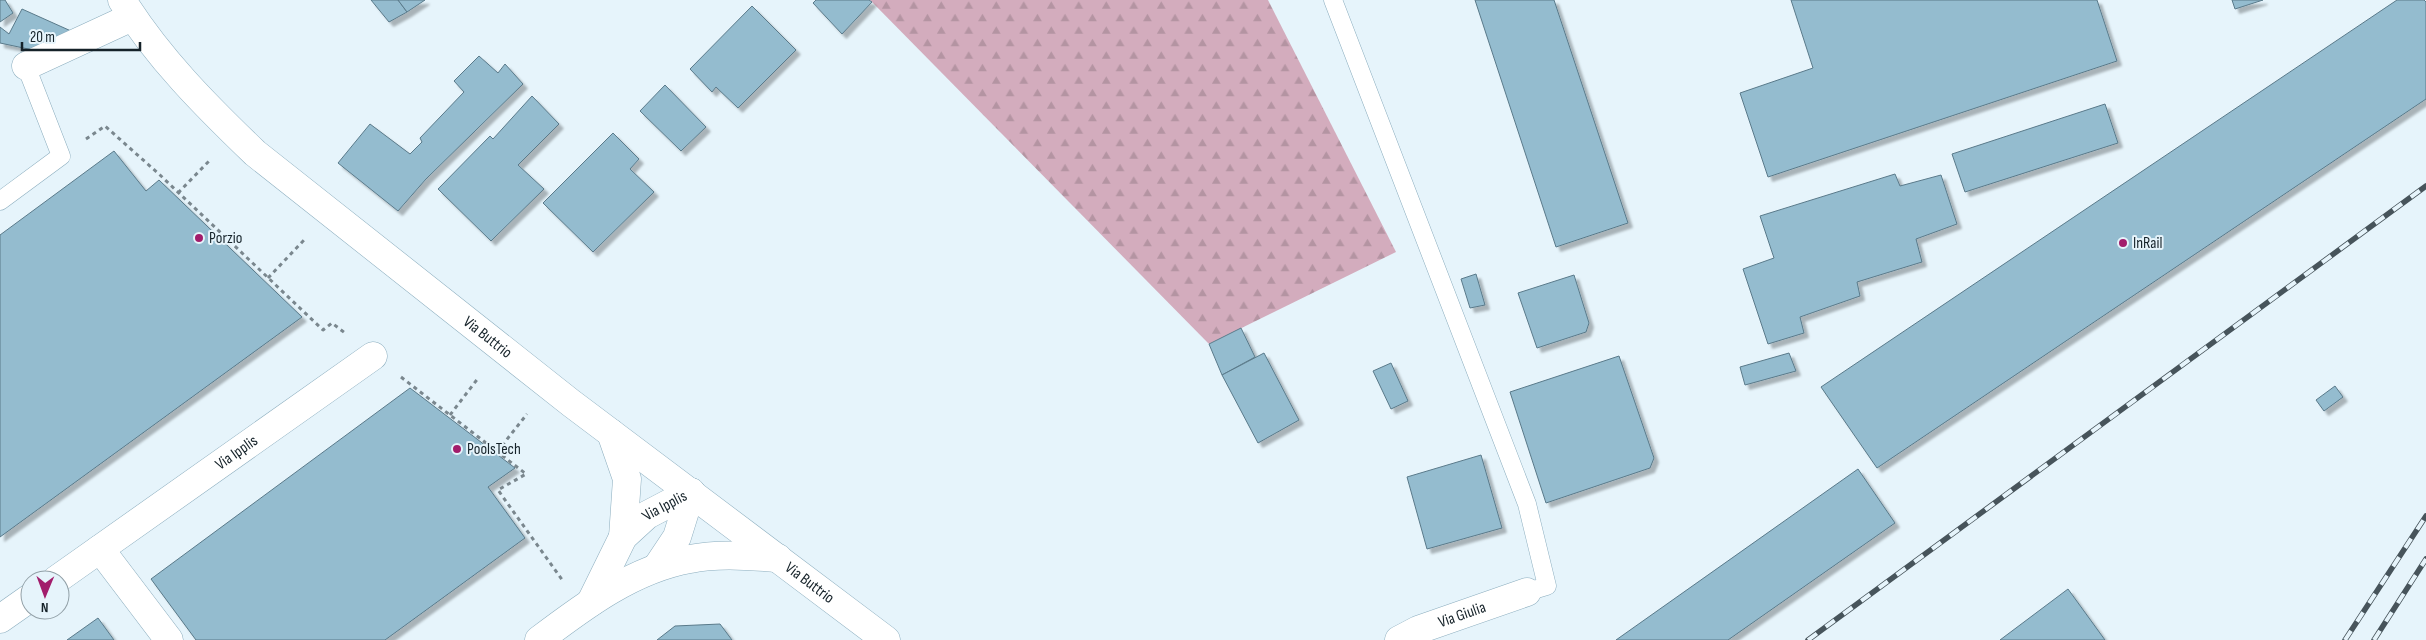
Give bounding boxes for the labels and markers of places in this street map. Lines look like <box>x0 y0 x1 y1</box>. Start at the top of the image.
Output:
place label: Porzio <box>209 229 242 248</box>
marker: Porzio <box>193 232 205 244</box>
place label: InRail <box>2133 234 2162 253</box>
marker: InRail <box>2117 237 2129 249</box>
place label: PoolsTech <box>467 440 521 459</box>
marker: PoolsTech <box>451 443 463 455</box>

